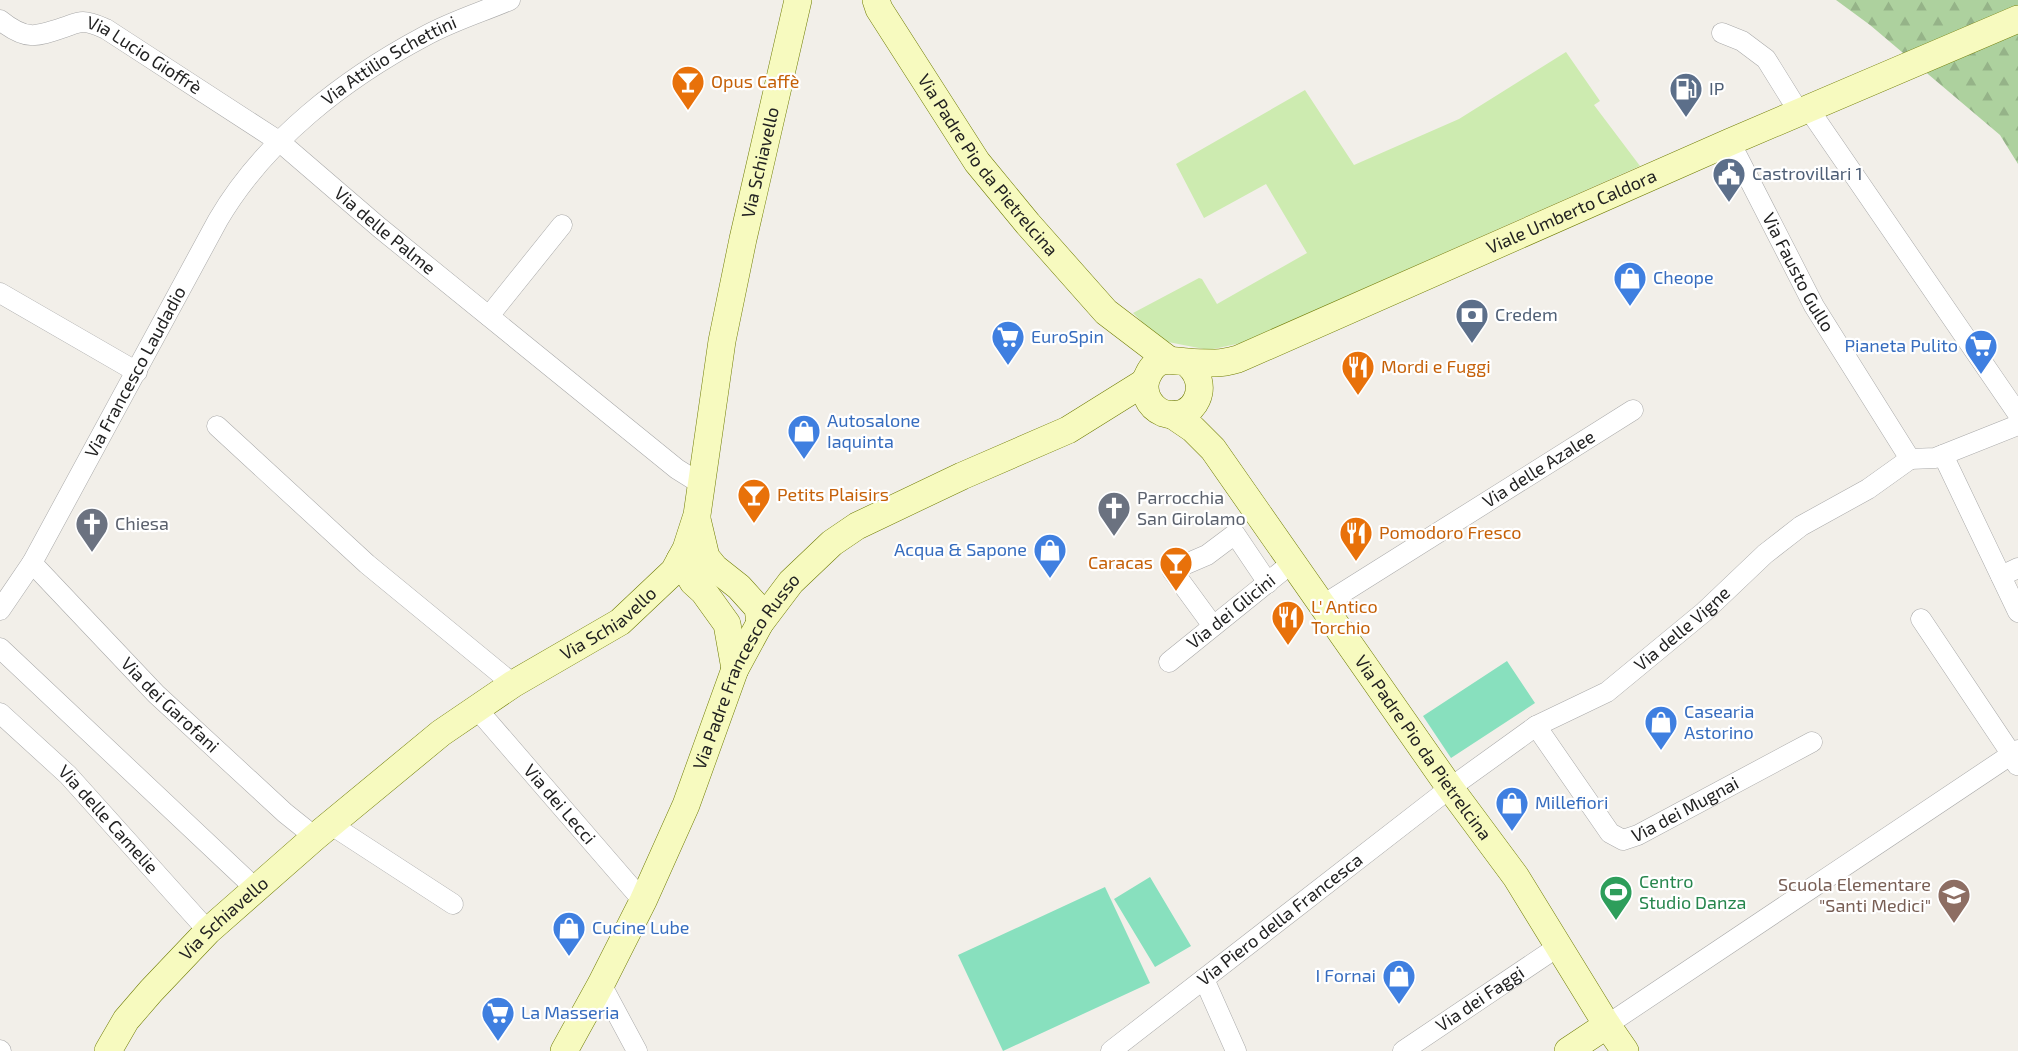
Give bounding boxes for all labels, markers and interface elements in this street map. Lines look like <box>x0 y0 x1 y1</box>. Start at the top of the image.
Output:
street label: Via Lucio Gioffrè <box>84 10 206 98</box>
street label: Via Attilio Schettini <box>317 10 459 109</box>
bar icon: Opus Caffè <box>670 64 706 111</box>
place label: Opus Caffè <box>711 70 799 92</box>
street label: Via Padre Pio da Pietrelcina <box>914 70 1063 260</box>
fuel station icon: IP <box>1668 71 1704 118</box>
place label: IP <box>1709 77 1724 99</box>
street label: Via Schiavello <box>736 105 783 220</box>
public building icon: Castrovillari 1 <box>1711 156 1747 203</box>
place label: Castrovillari 1 <box>1752 162 1863 184</box>
street label: Viale Umberto Caldora <box>1483 164 1660 258</box>
street label: Via delle Palme <box>330 182 440 279</box>
street label: Via Fausto Gullo <box>1758 209 1839 335</box>
shop icon: Cheope <box>1612 260 1648 307</box>
place label: Cheope <box>1653 266 1714 288</box>
street label: Via Francesco Laudadio <box>79 282 190 461</box>
bank icon: Credem <box>1454 297 1490 344</box>
place label: Credem <box>1495 303 1558 325</box>
supermarket icon: EuroSpin <box>990 319 1026 366</box>
place label: EuroSpin <box>1031 325 1104 347</box>
supermarket icon: Pianeta Pulito <box>1963 328 1999 375</box>
place label: Pianeta Pulito <box>1844 334 1958 356</box>
restaurant icon: Mordi e Fuggi <box>1340 349 1376 396</box>
place label: Mordi e Fuggi <box>1381 355 1491 377</box>
place label: Autosalone Iaquinta <box>827 409 920 452</box>
shop icon: Autosalone Iaquinta <box>786 413 822 460</box>
street label: Via delle Azalee <box>1478 425 1598 512</box>
bar icon: Petits Plaisirs <box>736 477 772 524</box>
place label: Petits Plaisirs <box>777 483 889 505</box>
place label: Parrocchia San Girolamo <box>1137 486 1246 529</box>
church icon: Parrocchia San Girolamo <box>1096 490 1132 537</box>
church icon: Chiesa <box>74 506 110 553</box>
place label: Chiesa <box>115 512 169 534</box>
restaurant icon: Pomodoro Fresco <box>1338 515 1374 562</box>
place label: Pomodoro Fresco <box>1379 521 1522 543</box>
shop icon: Acqua & Sapone <box>1032 532 1068 579</box>
place label: Acqua & Sapone <box>894 538 1027 560</box>
bar icon: Caracas <box>1158 545 1194 592</box>
place label: Caracas <box>1088 551 1153 573</box>
street label: Via Padre Francesco Russo <box>688 568 804 772</box>
street label: Via dei Glicini <box>1182 569 1279 653</box>
street label: Via delle Vigne <box>1629 581 1734 675</box>
street label: Via Schiavello <box>556 582 660 664</box>
place label: L' Antico Torchio <box>1311 595 1378 638</box>
restaurant icon: L' Antico Torchio <box>1270 599 1306 646</box>
street label: Via Padre Pio da Pietrelcina <box>1350 651 1497 844</box>
street label: Via dei Garofani <box>117 652 224 757</box>
place label: Casearia Astorino <box>1684 700 1754 743</box>
shop icon: Casearia Astorino <box>1643 704 1679 751</box>
street label: Via dei Lecci <box>520 759 601 848</box>
street label: Via delle Camelie <box>54 760 163 878</box>
street label: Via dei Mugnai <box>1628 771 1742 846</box>
shop icon: Millefiori <box>1494 785 1530 832</box>
place label: Millefiori <box>1535 791 1608 813</box>
street label: Via Piero della Francesca <box>1192 848 1366 990</box>
place label: Centro Studio Danza <box>1639 870 1746 913</box>
street label: Via Schiavello <box>174 871 272 964</box>
place label: Scuola Elementare "Santi Medici" <box>1778 873 1931 916</box>
sports icon: Centro Studio Danza <box>1598 874 1634 921</box>
school or university icon: Scuola Elementare "Santi Medici" <box>1936 877 1972 924</box>
shop icon: Cucine Lube <box>551 910 587 957</box>
place label: Cucine Lube <box>592 916 689 938</box>
shop icon: I Fornai <box>1381 958 1417 1005</box>
street label: Via dei Faggi <box>1431 961 1528 1036</box>
place label: I Fornai <box>1316 964 1376 986</box>
supermarket icon: La Masseria <box>480 995 516 1042</box>
place label: La Masseria <box>521 1001 619 1023</box>

